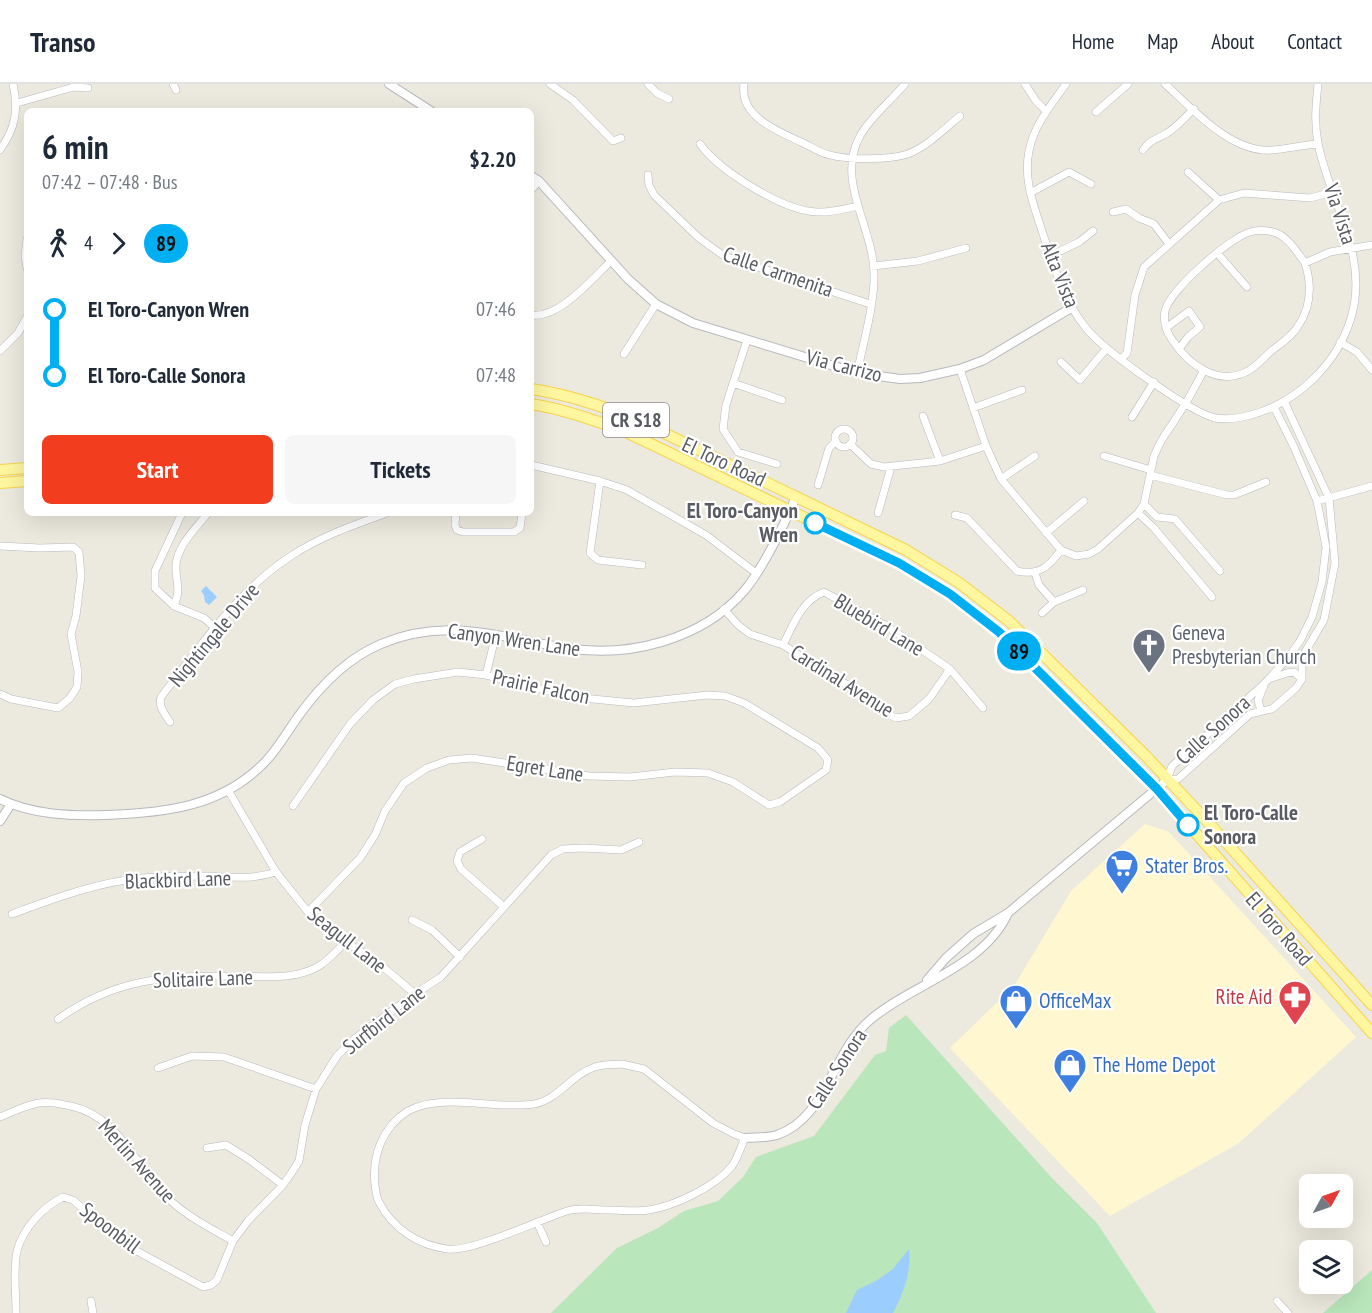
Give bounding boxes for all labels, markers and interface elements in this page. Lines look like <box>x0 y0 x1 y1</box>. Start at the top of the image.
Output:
text: Transo <box>30 23 95 60</box>
text: Home <box>1072 28 1114 55</box>
text: Map <box>1147 28 1178 55</box>
text: About <box>1211 28 1254 55</box>
text: Contact <box>1287 28 1342 55</box>
text: 6 min <box>42 125 109 168</box>
text: $2.20 <box>469 145 516 173</box>
text: 07:42 – 07:48 · Bus <box>42 169 177 195</box>
street label: Via Vista <box>1318 179 1363 248</box>
icon: walk <box>42 227 75 260</box>
icon: forward <box>102 227 135 260</box>
text: 4 <box>84 230 93 256</box>
text: 89 <box>156 230 176 257</box>
street label: Alta Vista <box>1035 238 1086 312</box>
street label: Calle Carmenita <box>720 240 837 303</box>
text: El Toro-Canyon Wren <box>88 295 249 323</box>
text: 07:46 <box>476 296 516 322</box>
street label: Via Carrizo <box>802 343 885 388</box>
text: El Toro-Calle Sonora <box>88 361 246 389</box>
text: 07:48 <box>476 362 516 388</box>
road number: CR S18 <box>603 403 669 437</box>
street label: El Toro Road <box>678 430 770 493</box>
button: Start <box>42 435 273 504</box>
button: Tickets <box>285 435 516 504</box>
place label: El Toro-Canyon Wren <box>687 497 798 548</box>
marker: El Toro-Canyon Wren <box>804 512 826 534</box>
street label: Nightingale Drive <box>162 577 265 692</box>
street label: Bluebird Lane <box>829 587 929 662</box>
street label: Canyon Wren Lane <box>446 617 582 662</box>
place label: Geneva Presbyterian Church <box>1172 619 1316 670</box>
church icon: Geneva Presbyterian Church <box>1131 627 1167 674</box>
line badge: 89 <box>992 632 1046 670</box>
street label: Cardinal Avenue <box>786 638 899 723</box>
text: 89 <box>1009 638 1029 665</box>
street label: Prairie Falcon <box>490 663 592 710</box>
street label: Calle Sonora <box>1170 689 1256 770</box>
street label: Egret Lane <box>505 749 585 788</box>
place label: El Toro-Calle Sonora <box>1204 799 1298 850</box>
marker: El Toro-Calle Sonora <box>1177 814 1199 836</box>
supermarket icon: Stater Bros. <box>1104 848 1140 895</box>
place label: Stater Bros. <box>1145 852 1228 879</box>
street label: Blackbird Lane <box>124 864 232 895</box>
street label: El Toro Road <box>1240 886 1319 971</box>
street label: Seagull Lane <box>302 900 392 979</box>
street label: Solitaire Lane <box>153 963 253 994</box>
street label: Surfbird Lane <box>337 979 430 1060</box>
pharmacy icon: Rite Aid <box>1277 979 1313 1026</box>
shop icon: OfficeMax <box>998 983 1034 1030</box>
place label: Rite Aid <box>1216 983 1272 1010</box>
place label: OfficeMax <box>1039 987 1112 1014</box>
street label: Calle Sonora <box>800 1023 873 1114</box>
shop icon: The Home Depot <box>1052 1047 1088 1094</box>
place label: The Home Depot <box>1093 1051 1216 1078</box>
street label: Merlin Avenue <box>93 1113 182 1208</box>
north arrow <box>1299 1174 1353 1228</box>
map controls <box>1299 1174 1353 1294</box>
street label: Spoonbill <box>75 1196 146 1259</box>
button: layers <box>1299 1240 1353 1294</box>

